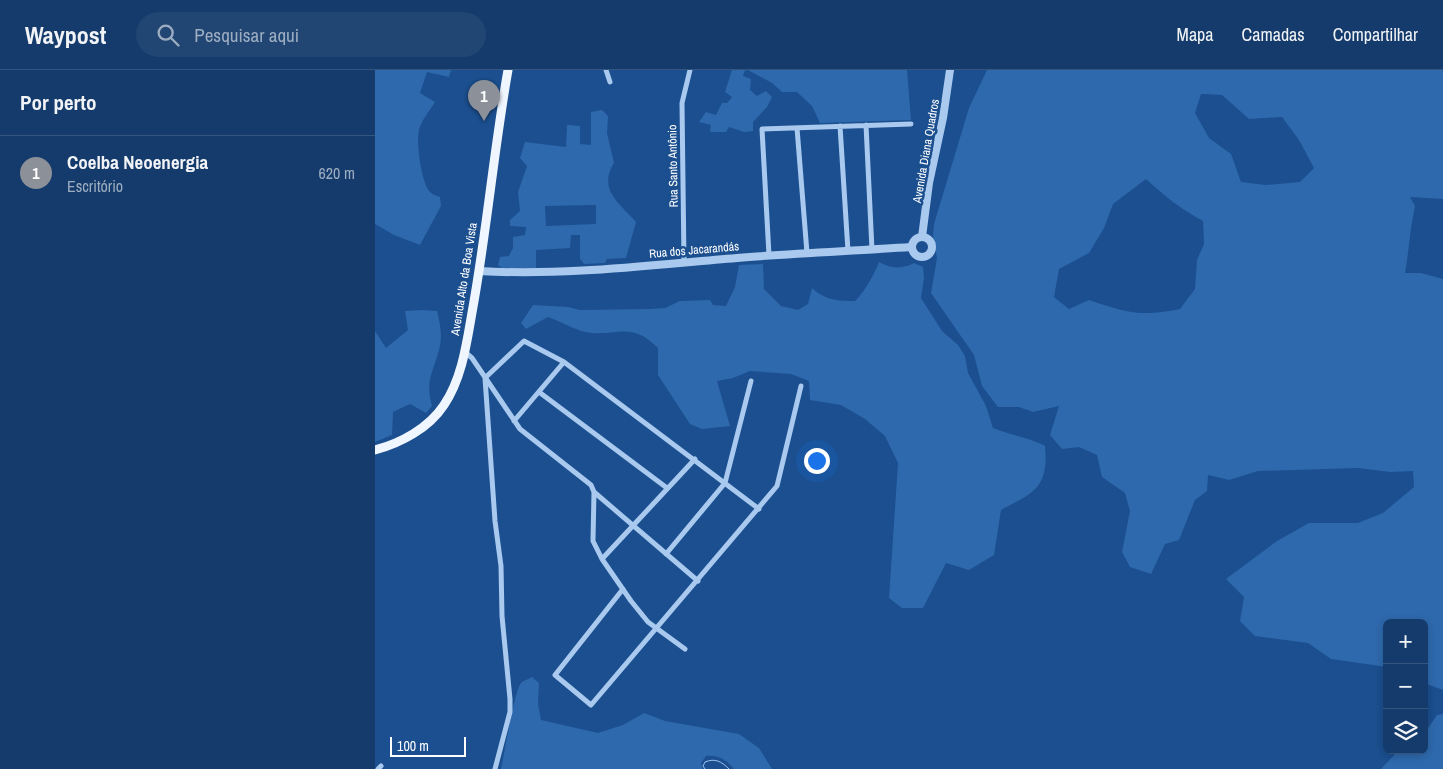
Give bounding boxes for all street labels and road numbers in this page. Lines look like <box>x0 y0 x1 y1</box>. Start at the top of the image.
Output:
street label: Avenida Diana Quadros <box>909 98 943 205</box>
street label: Rua Santo Antônio <box>664 125 682 207</box>
street label: Avenida Alto da Boa Vista <box>447 221 481 338</box>
street label: Rua dos Jacarandás <box>648 238 740 262</box>

